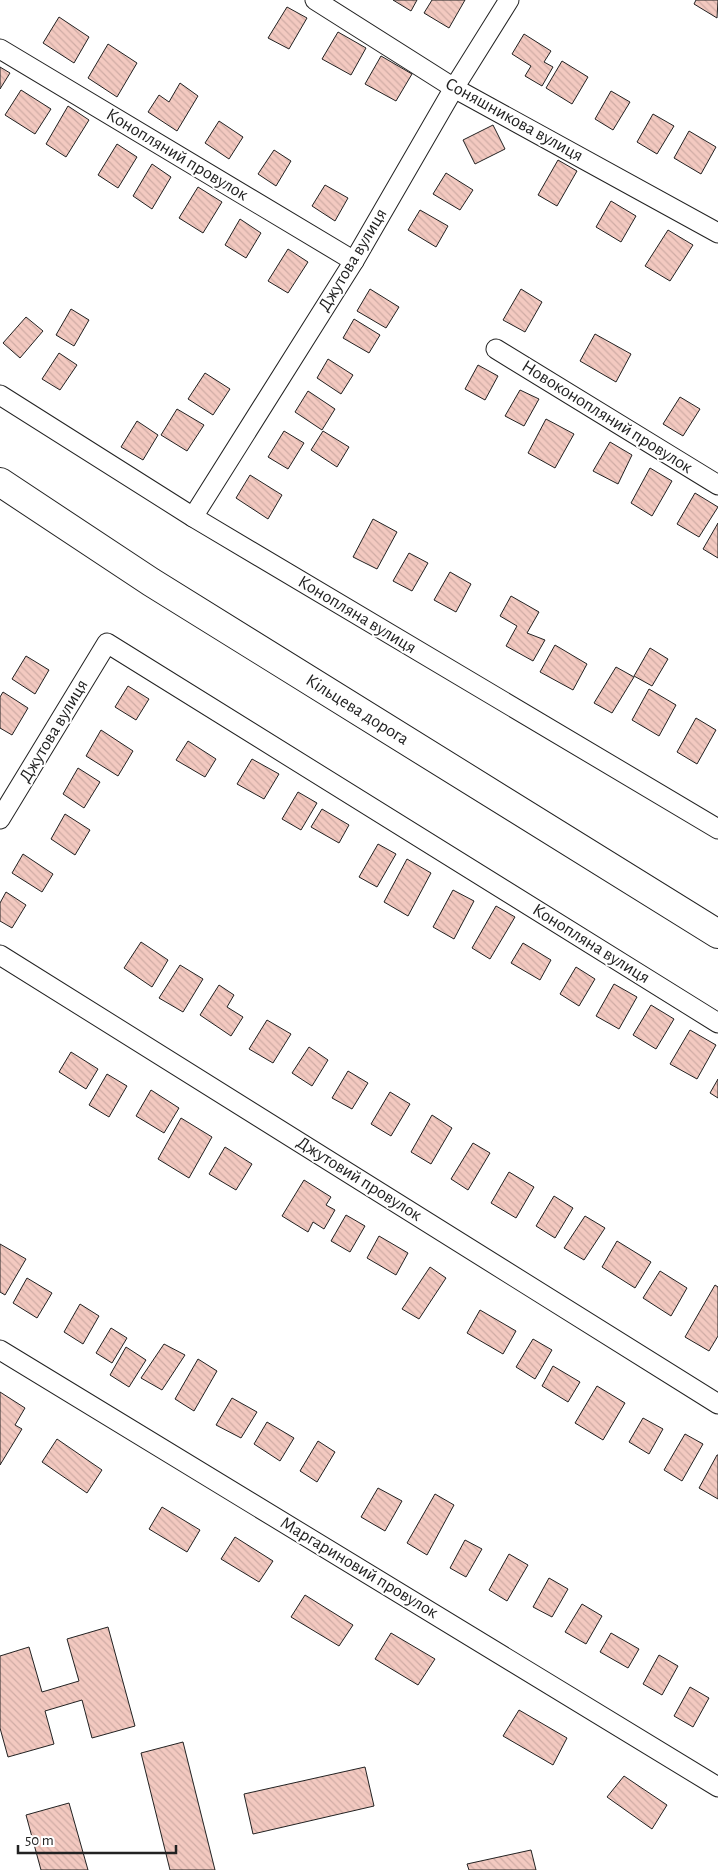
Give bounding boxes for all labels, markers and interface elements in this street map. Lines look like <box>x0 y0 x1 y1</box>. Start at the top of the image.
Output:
street label: Соняшникова вулиця <box>442 75 586 165</box>
street label: Конопляний провулок <box>103 106 252 205</box>
street label: Джутова вулиця <box>315 205 391 315</box>
street label: Новоконопляний провулок <box>518 357 696 477</box>
street label: Конопляна вулиця <box>295 573 419 657</box>
street label: Кільцева дорога <box>302 671 412 749</box>
street label: Джутова вулиця <box>16 676 92 786</box>
street label: Конопляна вулиця <box>529 901 653 987</box>
street label: Джутовий провулок <box>293 1133 425 1225</box>
street label: Маргариновий провулок <box>277 1514 442 1623</box>
scale bar <box>18 1822 175 1854</box>
text: 50 m <box>25 1833 54 1848</box>

